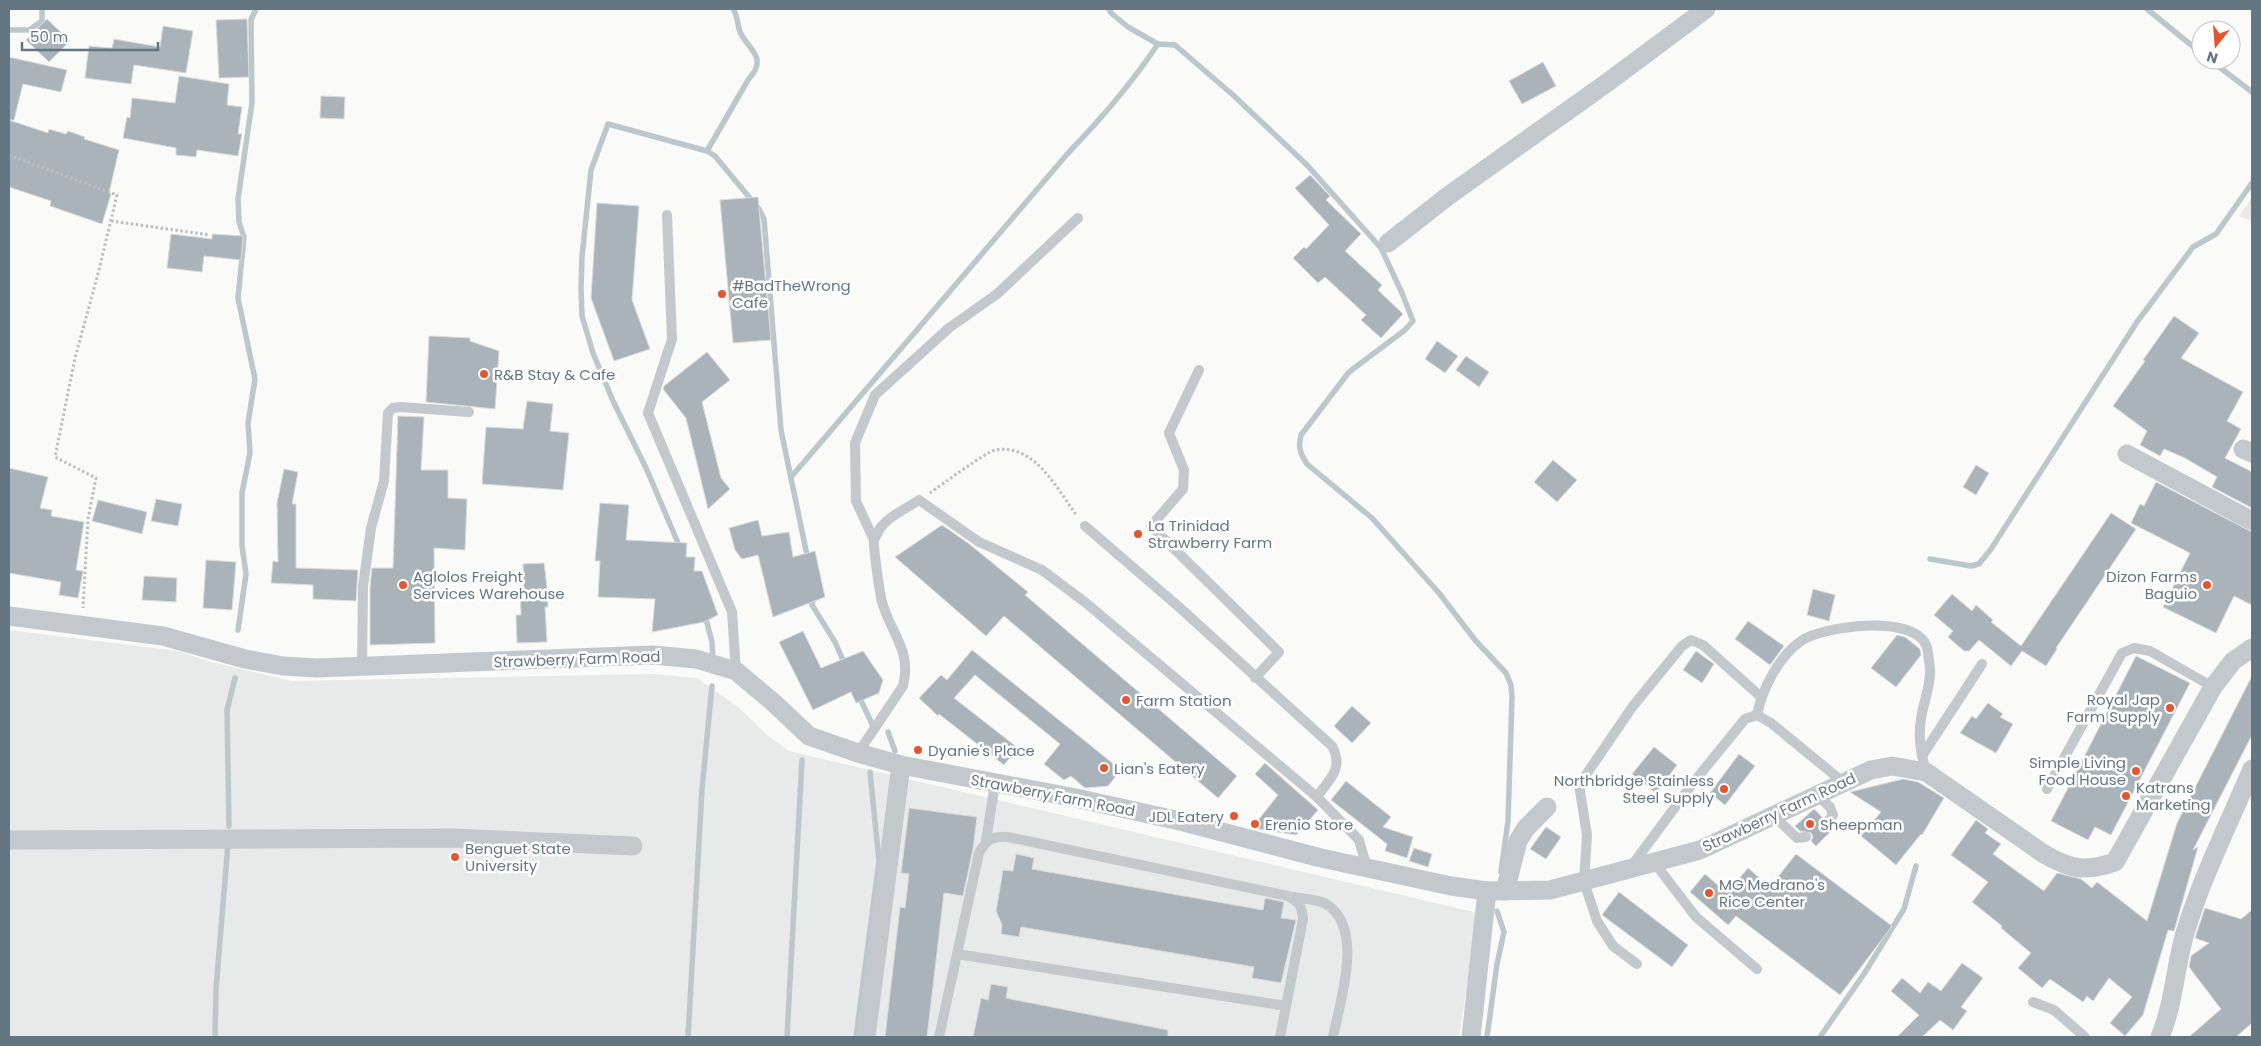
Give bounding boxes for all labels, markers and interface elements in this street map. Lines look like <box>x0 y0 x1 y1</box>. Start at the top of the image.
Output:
scale bar <box>22 20 159 52</box>
north arrow <box>2191 20 2241 70</box>
text: 50 m <box>30 26 68 47</box>
text: N <box>2204 46 2220 69</box>
place label: #BadTheWrong Cafe <box>732 275 851 313</box>
marker: #BadTheWrong Cafe <box>716 288 728 300</box>
place label: R&B Stay & Cafe <box>494 364 615 385</box>
marker: R&B Stay & Cafe <box>478 368 490 380</box>
place label: La Trinidad Strawberry Farm <box>1148 515 1272 553</box>
marker: La Trinidad Strawberry Farm <box>1132 528 1144 540</box>
place label: Aglolos Freight Services Warehouse <box>413 566 565 604</box>
place label: Dizon Farms Baguio <box>2106 566 2197 604</box>
marker: Aglolos Freight Services Warehouse <box>397 579 409 591</box>
marker: Dizon Farms Baguio <box>2201 579 2213 591</box>
street label: Strawberry Farm Road <box>493 646 661 672</box>
place label: Royal Jap Farm Supply <box>2066 689 2161 727</box>
place label: Farm Station <box>1136 690 1232 711</box>
marker: Farm Station <box>1120 694 1132 706</box>
marker: Royal Jap Farm Supply <box>2164 702 2176 714</box>
place label: Dyanie's Place <box>928 740 1035 761</box>
marker: Dyanie's Place <box>912 744 924 756</box>
place label: Simple Living Food House <box>2029 752 2126 790</box>
place label: Lian's Eatery <box>1114 758 1205 779</box>
marker: Lian's Eatery <box>1098 762 1110 774</box>
marker: Simple Living Food House <box>2130 765 2142 777</box>
street label: Strawberry Farm Road <box>1699 767 1859 857</box>
street label: Strawberry Farm Road <box>969 769 1137 821</box>
place label: Northbridge Stainless Steel Supply <box>1554 770 1715 808</box>
place label: Katrans Marketing <box>2136 777 2211 815</box>
marker: Northbridge Stainless Steel Supply <box>1718 783 1730 795</box>
marker: Katrans Marketing <box>2120 790 2132 802</box>
place label: JDL Eatery <box>1148 806 1225 827</box>
marker: JDL Eatery <box>1228 810 1240 822</box>
place label: Erenio Store <box>1265 814 1353 835</box>
place label: Sheepman <box>1820 814 1902 835</box>
marker: Erenio Store <box>1249 818 1261 830</box>
marker: Sheepman <box>1804 818 1816 830</box>
place label: Benguet State University <box>465 838 571 876</box>
marker: Benguet State University <box>449 851 461 863</box>
place label: MG Medrano's Rice Center <box>1719 874 1825 912</box>
marker: MG Medrano's Rice Center <box>1703 887 1715 899</box>

